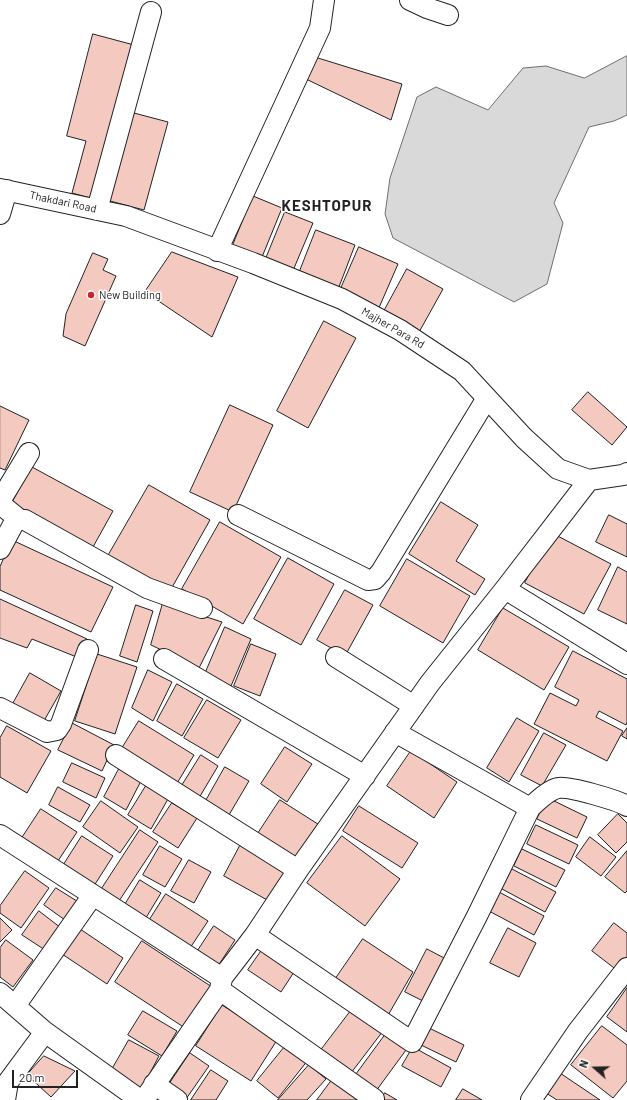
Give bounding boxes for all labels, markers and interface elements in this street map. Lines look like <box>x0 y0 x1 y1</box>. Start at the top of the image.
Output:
street label: Thakdari Road <box>28 188 98 216</box>
district label: KESHTOPUR <box>282 197 372 215</box>
place label: New Building <box>99 288 161 302</box>
marker: New Building <box>86 290 96 300</box>
street label: Majher Para Rd <box>359 305 427 351</box>
north arrow <box>575 1048 615 1088</box>
text: N <box>576 1058 591 1069</box>
scale bar <box>14 1062 80 1088</box>
text: 20 m <box>19 1070 45 1084</box>

